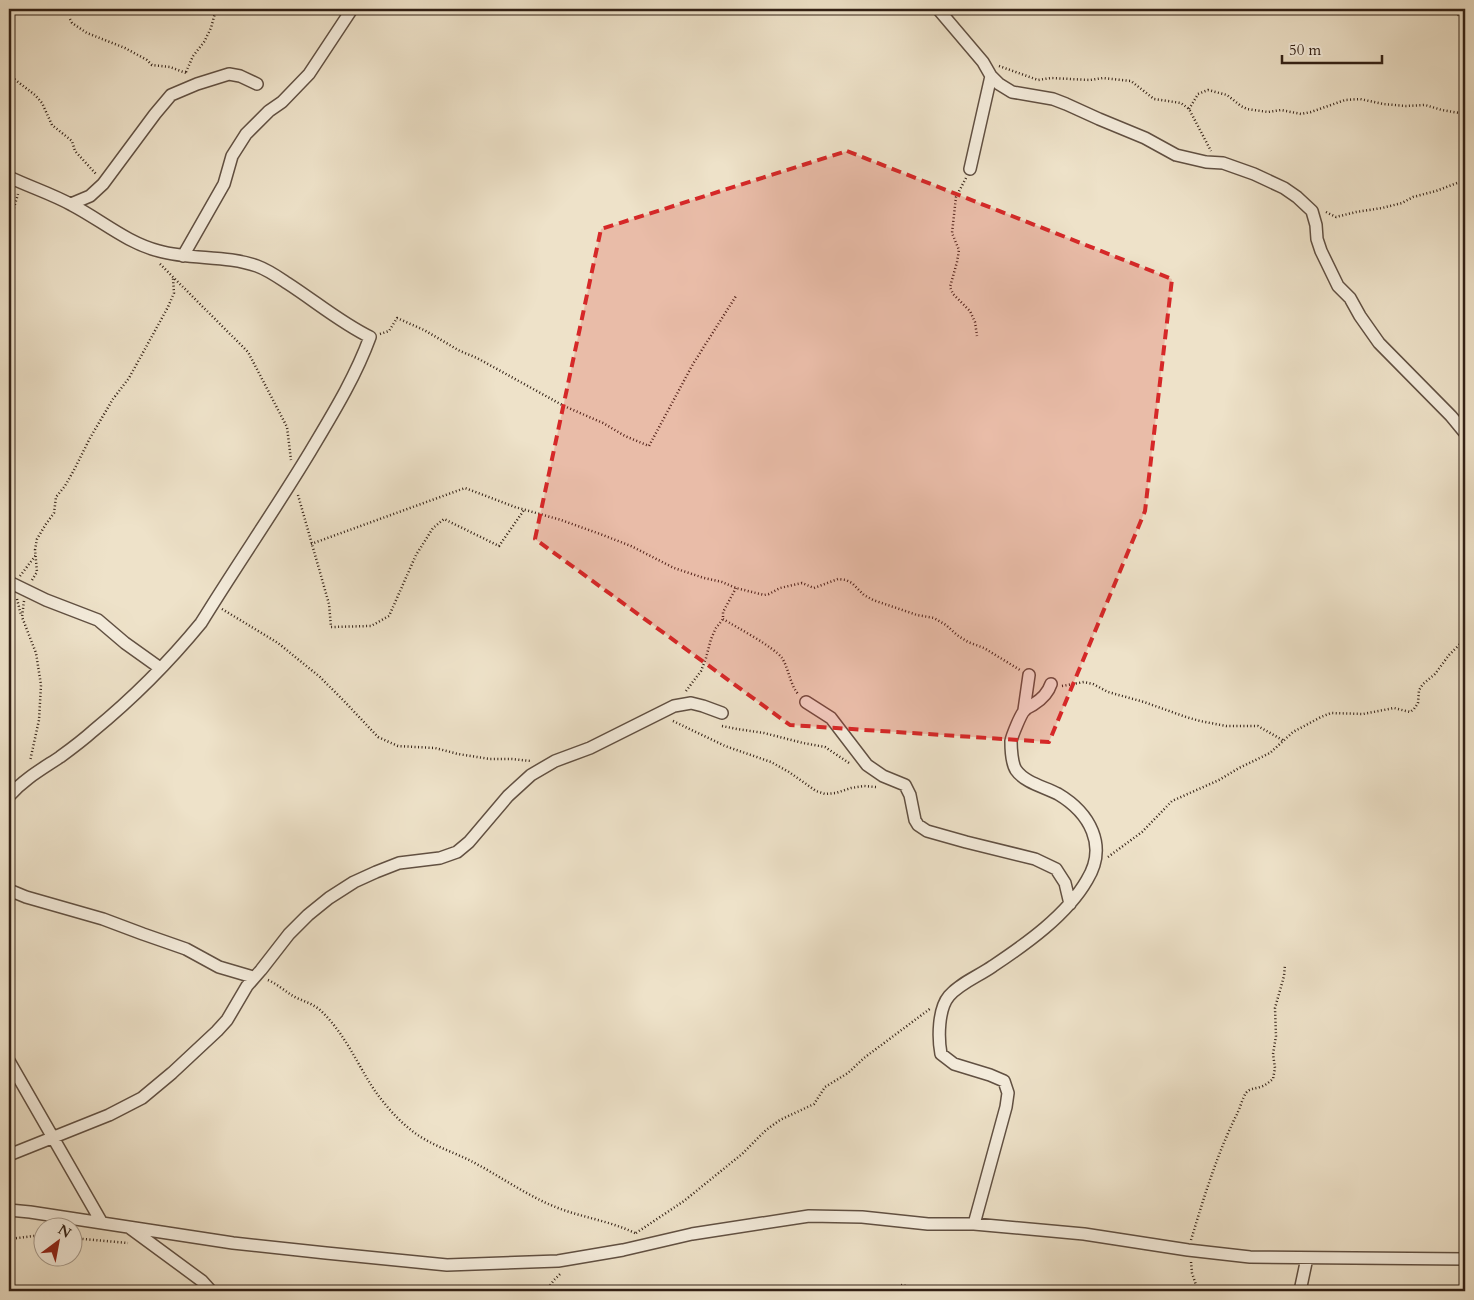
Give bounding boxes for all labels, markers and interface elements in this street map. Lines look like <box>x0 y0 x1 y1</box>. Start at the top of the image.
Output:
scale bar <box>1282 32 1382 64</box>
text: 50 m <box>1289 40 1321 60</box>
north arrow <box>32 1218 82 1268</box>
text: N <box>54 1220 75 1243</box>

